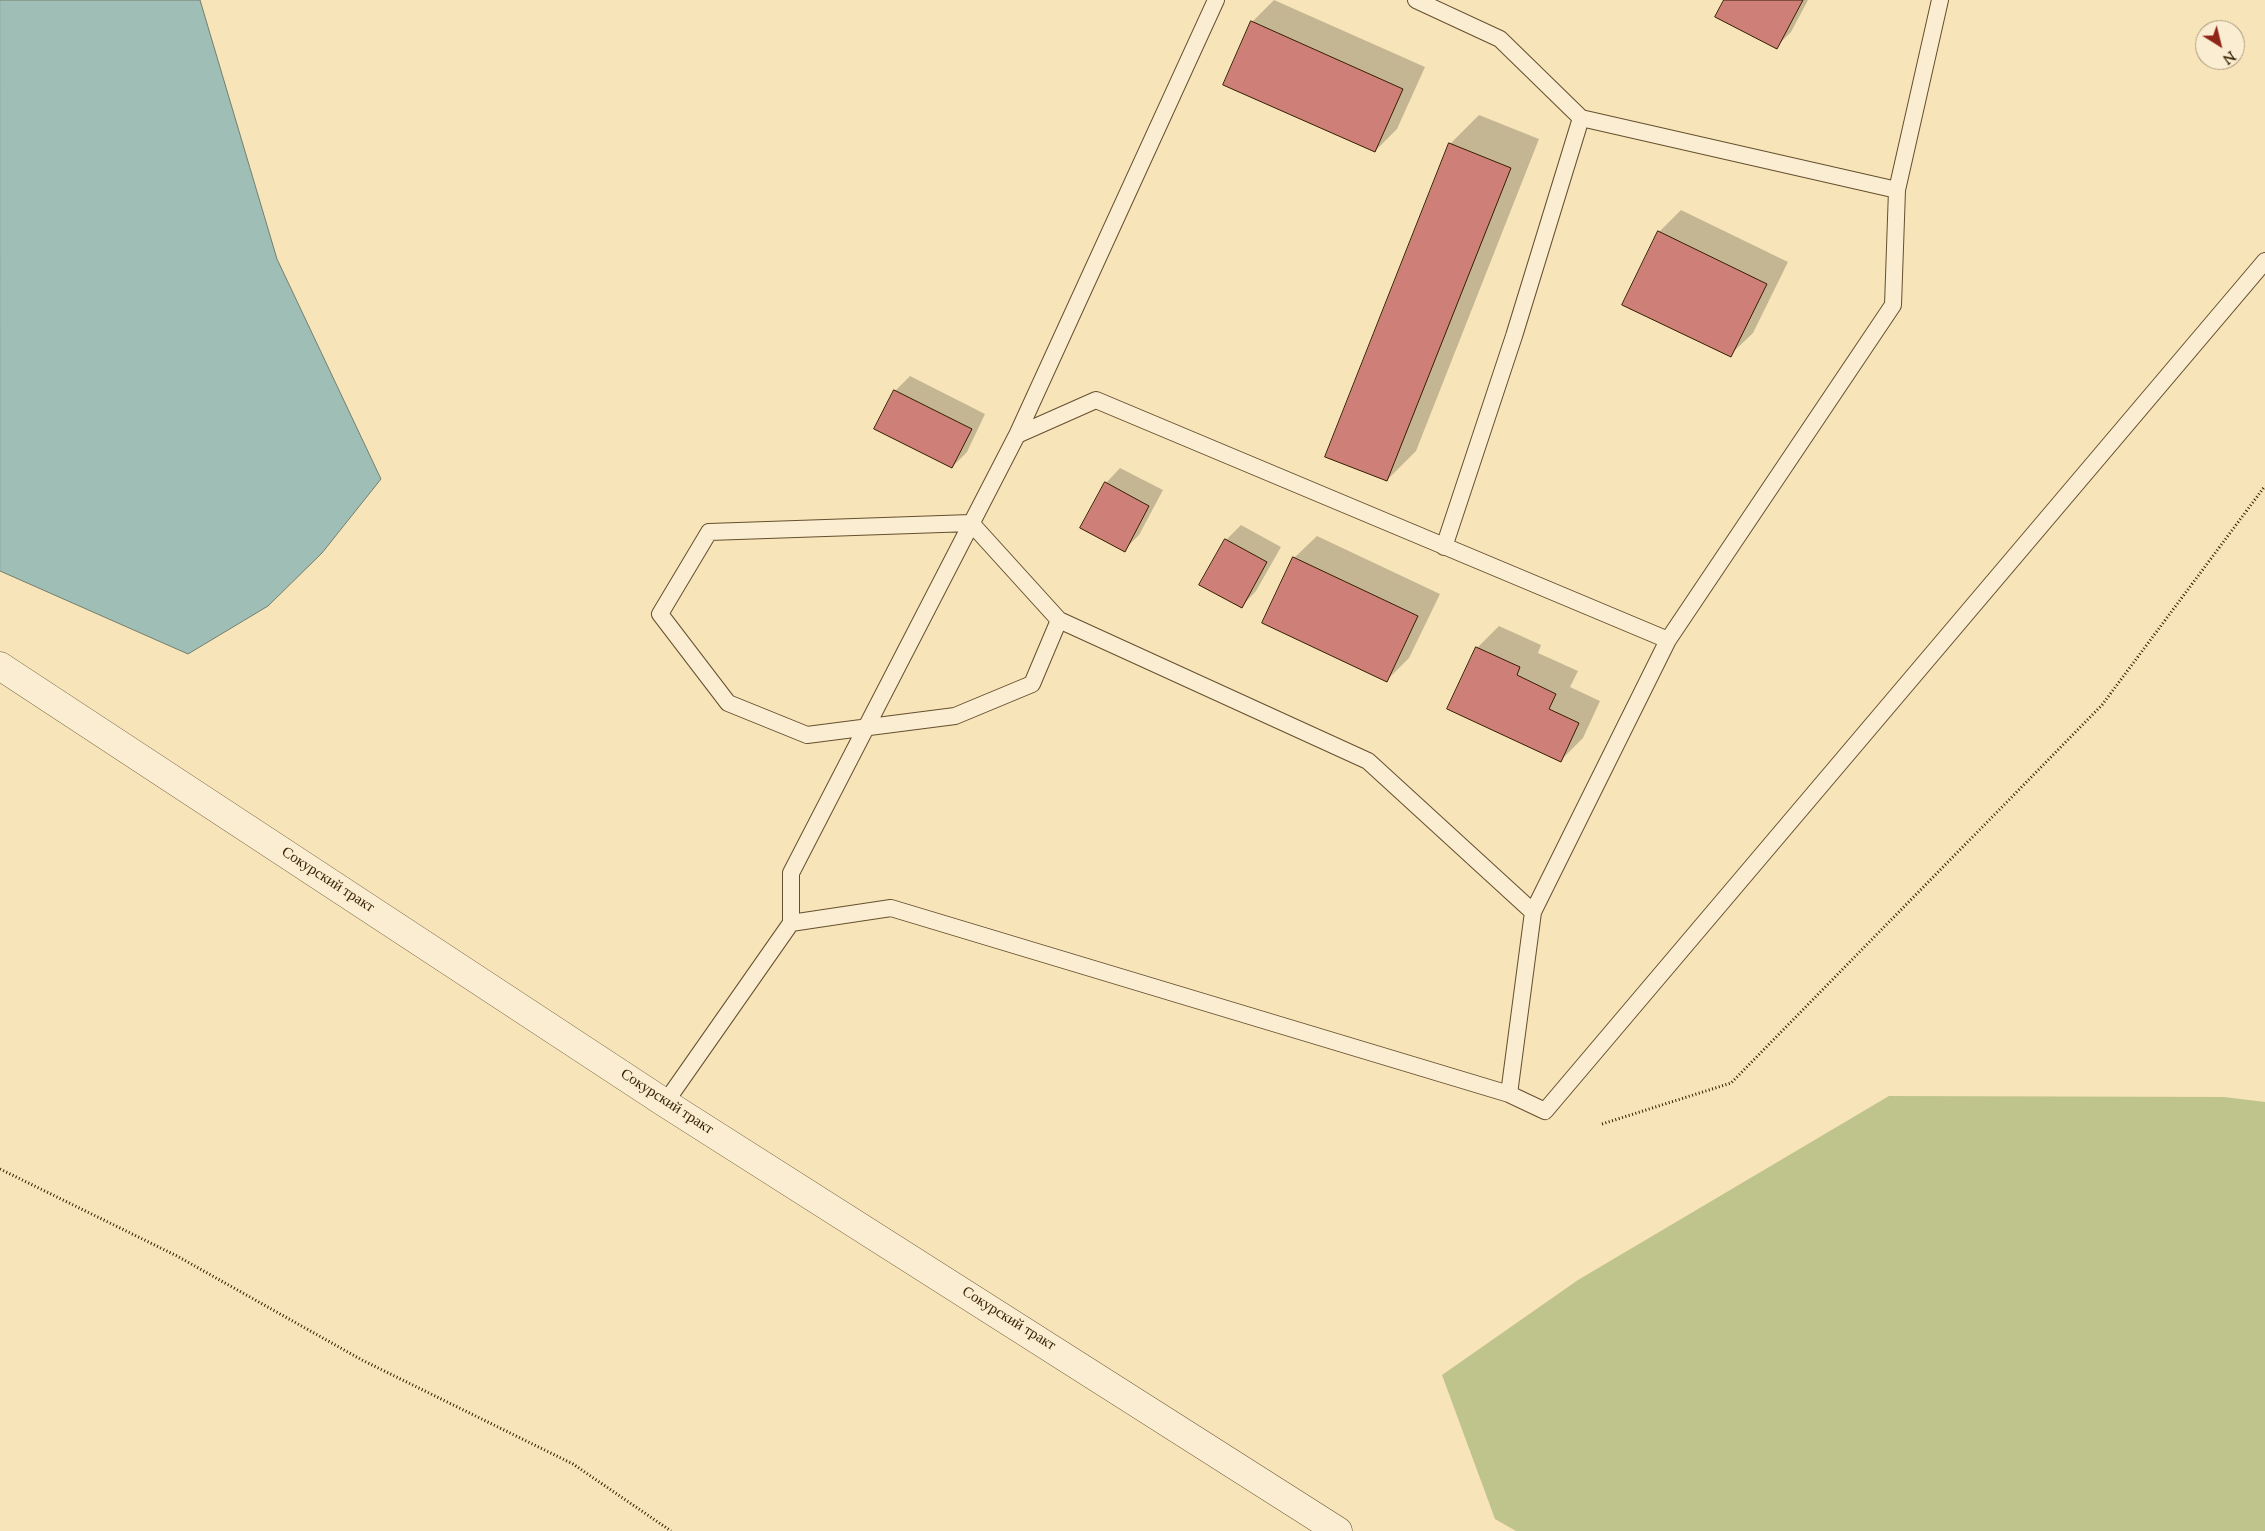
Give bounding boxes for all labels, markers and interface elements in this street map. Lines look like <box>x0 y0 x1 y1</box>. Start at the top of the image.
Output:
north arrow <box>2195 20 2245 70</box>
text: N <box>2218 45 2239 68</box>
street label: Сокурский тракт <box>277 844 377 918</box>
street label: Сокурский тракт <box>616 1066 716 1140</box>
street label: Сокурский тракт <box>958 1284 1058 1356</box>

